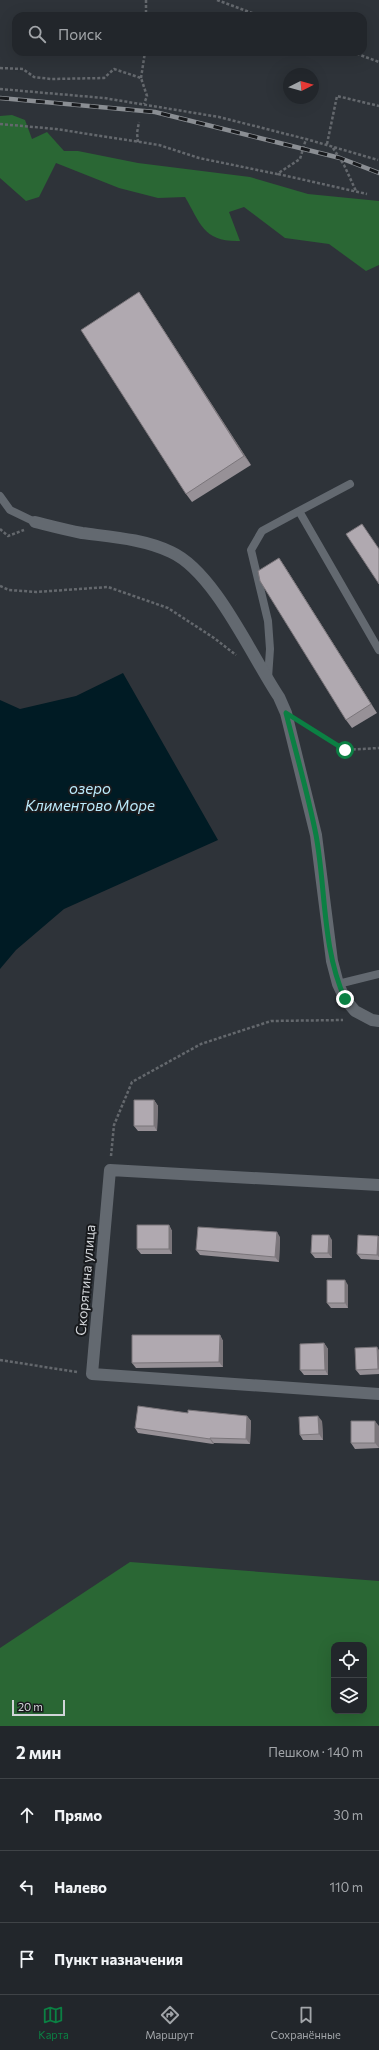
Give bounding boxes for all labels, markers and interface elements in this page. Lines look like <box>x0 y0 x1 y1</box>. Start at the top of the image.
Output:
search box <box>12 12 367 56</box>
icon: search <box>26 23 48 45</box>
text: Поиск <box>58 25 102 43</box>
north arrow <box>283 68 319 104</box>
route start <box>336 741 354 759</box>
water label: озеро Климентово Море <box>25 779 155 814</box>
route end <box>336 990 354 1008</box>
street label: Скорятина улица <box>72 1224 98 1336</box>
map controls <box>331 1642 367 1714</box>
button: locate <box>331 1642 367 1678</box>
button: layers <box>331 1678 367 1714</box>
scale bar <box>12 1698 65 1717</box>
text: 20 m <box>18 1700 43 1713</box>
text: 2 мин <box>16 1742 61 1763</box>
text: Пешком · 140 m <box>268 1744 363 1760</box>
icon: ahead <box>16 1804 38 1826</box>
text: Прямо <box>54 1806 102 1824</box>
text: 30 m <box>333 1807 363 1823</box>
icon: left <box>16 1876 38 1898</box>
text: Налево <box>54 1878 107 1896</box>
text: 110 m <box>330 1879 363 1895</box>
icon: arrive <box>16 1948 38 1970</box>
text: Пункт назначения <box>54 1950 183 1968</box>
tab: Карта <box>38 2004 69 2041</box>
tab: Маршрут <box>145 2004 194 2041</box>
tab: Сохранённые <box>271 2004 341 2041</box>

